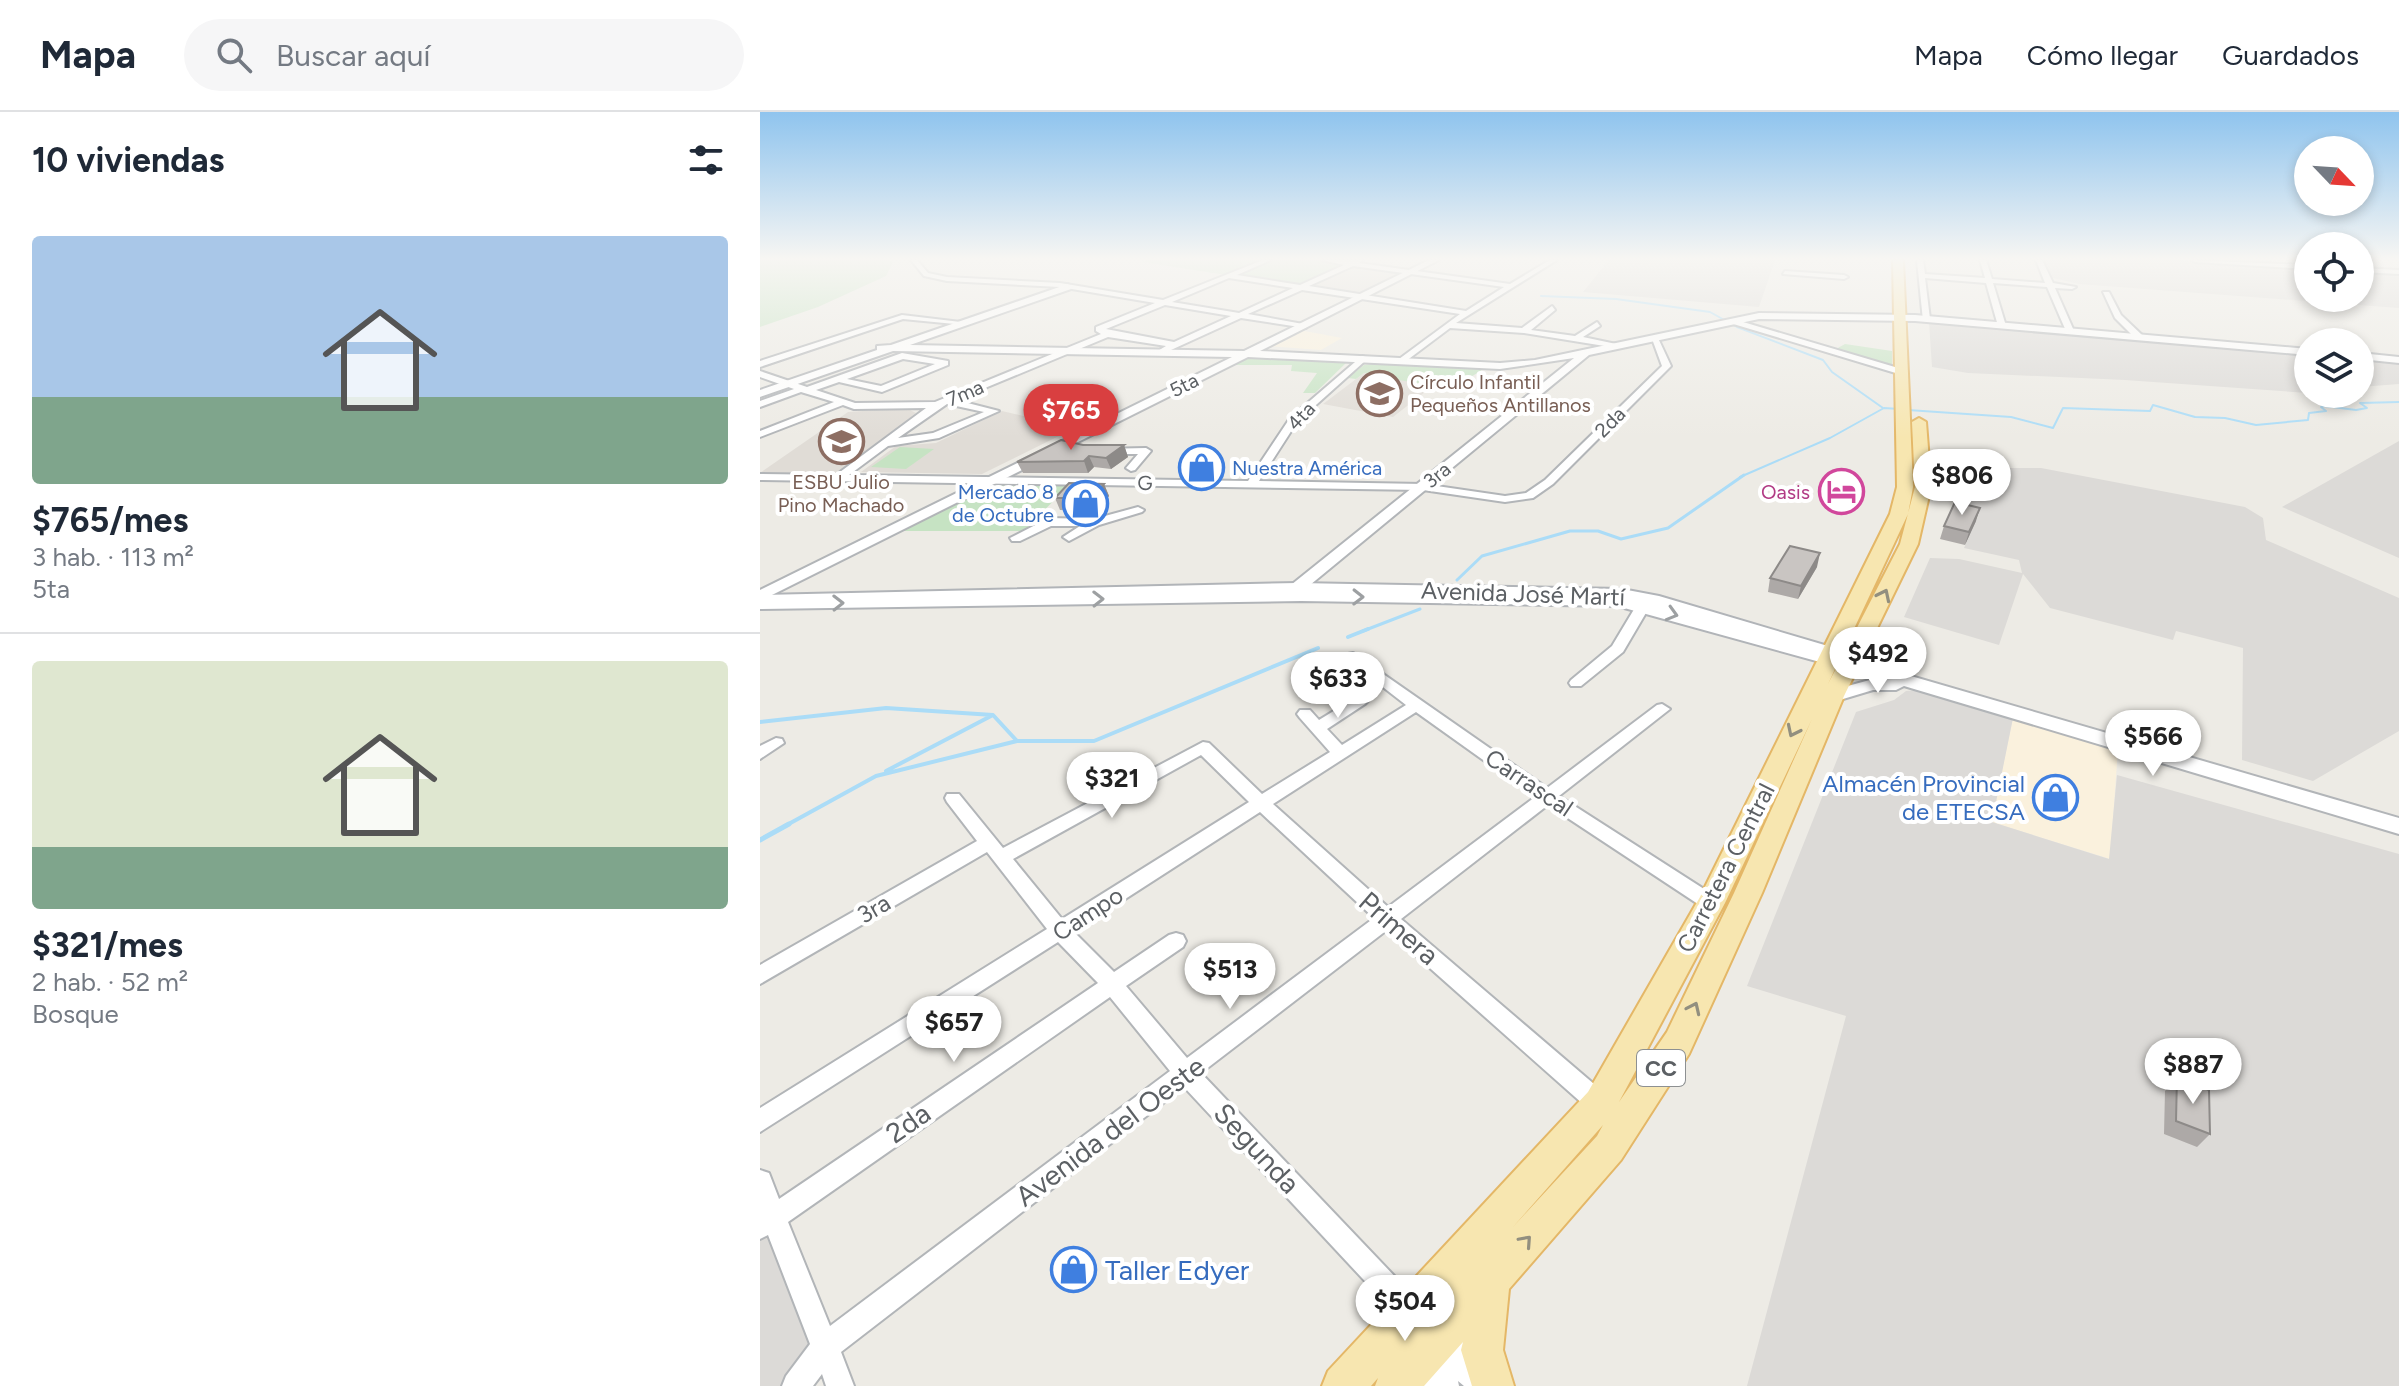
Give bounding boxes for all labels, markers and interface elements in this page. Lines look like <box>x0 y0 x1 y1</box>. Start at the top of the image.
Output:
search box <box>184 19 744 91</box>
text: Mapa <box>40 32 136 78</box>
icon: search <box>212 33 256 77</box>
text: Buscar aquí <box>276 37 430 74</box>
text: Mapa <box>1914 38 1983 72</box>
text: Cómo llegar <box>2027 38 2178 72</box>
text: Guardados <box>2222 38 2359 72</box>
north arrow <box>2294 136 2374 216</box>
map controls <box>2294 136 2374 408</box>
icon: filters <box>684 138 728 182</box>
text: 10 viviendas <box>32 140 224 181</box>
button: locate <box>2294 232 2374 312</box>
icon: home <box>308 288 452 432</box>
button: layers <box>2294 328 2374 408</box>
street label: 5ta <box>1166 368 1202 402</box>
school or university icon: Círculo Infantil Pequeños Antillanos <box>1355 370 1403 418</box>
place label: Círculo Infantil Pequeños Antillanos <box>1410 370 1591 417</box>
street label: 7ma <box>943 375 987 411</box>
pin: $765 <box>1024 384 1118 452</box>
text: $765 <box>1041 394 1101 426</box>
street label: 4ta <box>1282 397 1320 435</box>
street label: 2da <box>1590 402 1630 442</box>
school or university icon: ESBU Julio Pino Machado <box>817 418 865 466</box>
shop icon: Nuestra América <box>1177 444 1225 492</box>
pin: $806 <box>1915 449 2009 517</box>
place label: Nuestra América <box>1232 456 1382 480</box>
street label: 3ra <box>1419 457 1455 493</box>
text: $806 <box>1931 459 1993 491</box>
hotel icon: Oasis <box>1817 468 1865 516</box>
place label: ESBU Julio Pino Machado <box>778 470 904 517</box>
street label: G <box>1137 471 1153 495</box>
shop icon: Mercado 8 de Octubre <box>1061 479 1109 527</box>
place label: Mercado 8 de Octubre <box>952 480 1054 527</box>
place label: Oasis <box>1761 480 1810 504</box>
text: $765/mes <box>32 500 188 541</box>
text: 3 hab. · 113 m² <box>32 541 194 573</box>
text: 5ta <box>32 573 70 605</box>
street label: Avenida José Martí <box>1420 575 1627 612</box>
one-way arrow <box>1352 588 1365 606</box>
one-way arrow <box>1874 588 1889 603</box>
one-way arrow <box>1092 591 1105 608</box>
one-way arrow <box>832 594 845 612</box>
one-way arrow <box>1665 605 1679 622</box>
pin: $492 <box>1831 627 1925 695</box>
text: $492 <box>1848 637 1909 669</box>
pin: $633 <box>1291 652 1385 720</box>
text: $633 <box>1309 662 1367 694</box>
pin: $566 <box>2106 710 2200 778</box>
icon: home <box>308 713 452 857</box>
text: $566 <box>2123 720 2183 752</box>
one-way arrow <box>1787 723 1803 737</box>
street label: Carrascal <box>1480 743 1579 822</box>
pin: $321 <box>1065 752 1159 820</box>
text: $321 <box>1085 762 1139 794</box>
place label: Almacén Provincial de ETECSA <box>1822 769 2026 826</box>
shop icon: Almacén Provincial de ETECSA <box>2032 774 2080 822</box>
street label: Carretera Central <box>1670 778 1781 957</box>
street label: Campo <box>1047 880 1128 947</box>
street label: Primera <box>1352 884 1446 972</box>
street label: 3ra <box>852 888 895 929</box>
text: $321/mes <box>32 925 183 966</box>
pin: $513 <box>1183 943 1277 1011</box>
text: $513 <box>1203 953 1257 985</box>
text: 2 hab. · 52 m² <box>32 966 188 998</box>
pin: $657 <box>907 996 1001 1064</box>
text: Bosque <box>32 998 119 1030</box>
one-way arrow <box>1684 1002 1700 1017</box>
text: $657 <box>924 1006 984 1038</box>
pin: $887 <box>2146 1038 2240 1106</box>
text: $887 <box>2163 1048 2223 1080</box>
street label: Avenida del Oeste <box>1009 1049 1211 1213</box>
road number: CC <box>1637 1050 1685 1086</box>
street label: 2da <box>879 1096 937 1150</box>
street label: Segunda <box>1207 1096 1307 1200</box>
one-way arrow <box>1517 1236 1531 1251</box>
shop icon: Taller Edyer <box>1050 1246 1098 1294</box>
place label: Taller Edyer <box>1105 1253 1250 1287</box>
pin: $504 <box>1358 1275 1452 1343</box>
text: $504 <box>1374 1285 1436 1317</box>

